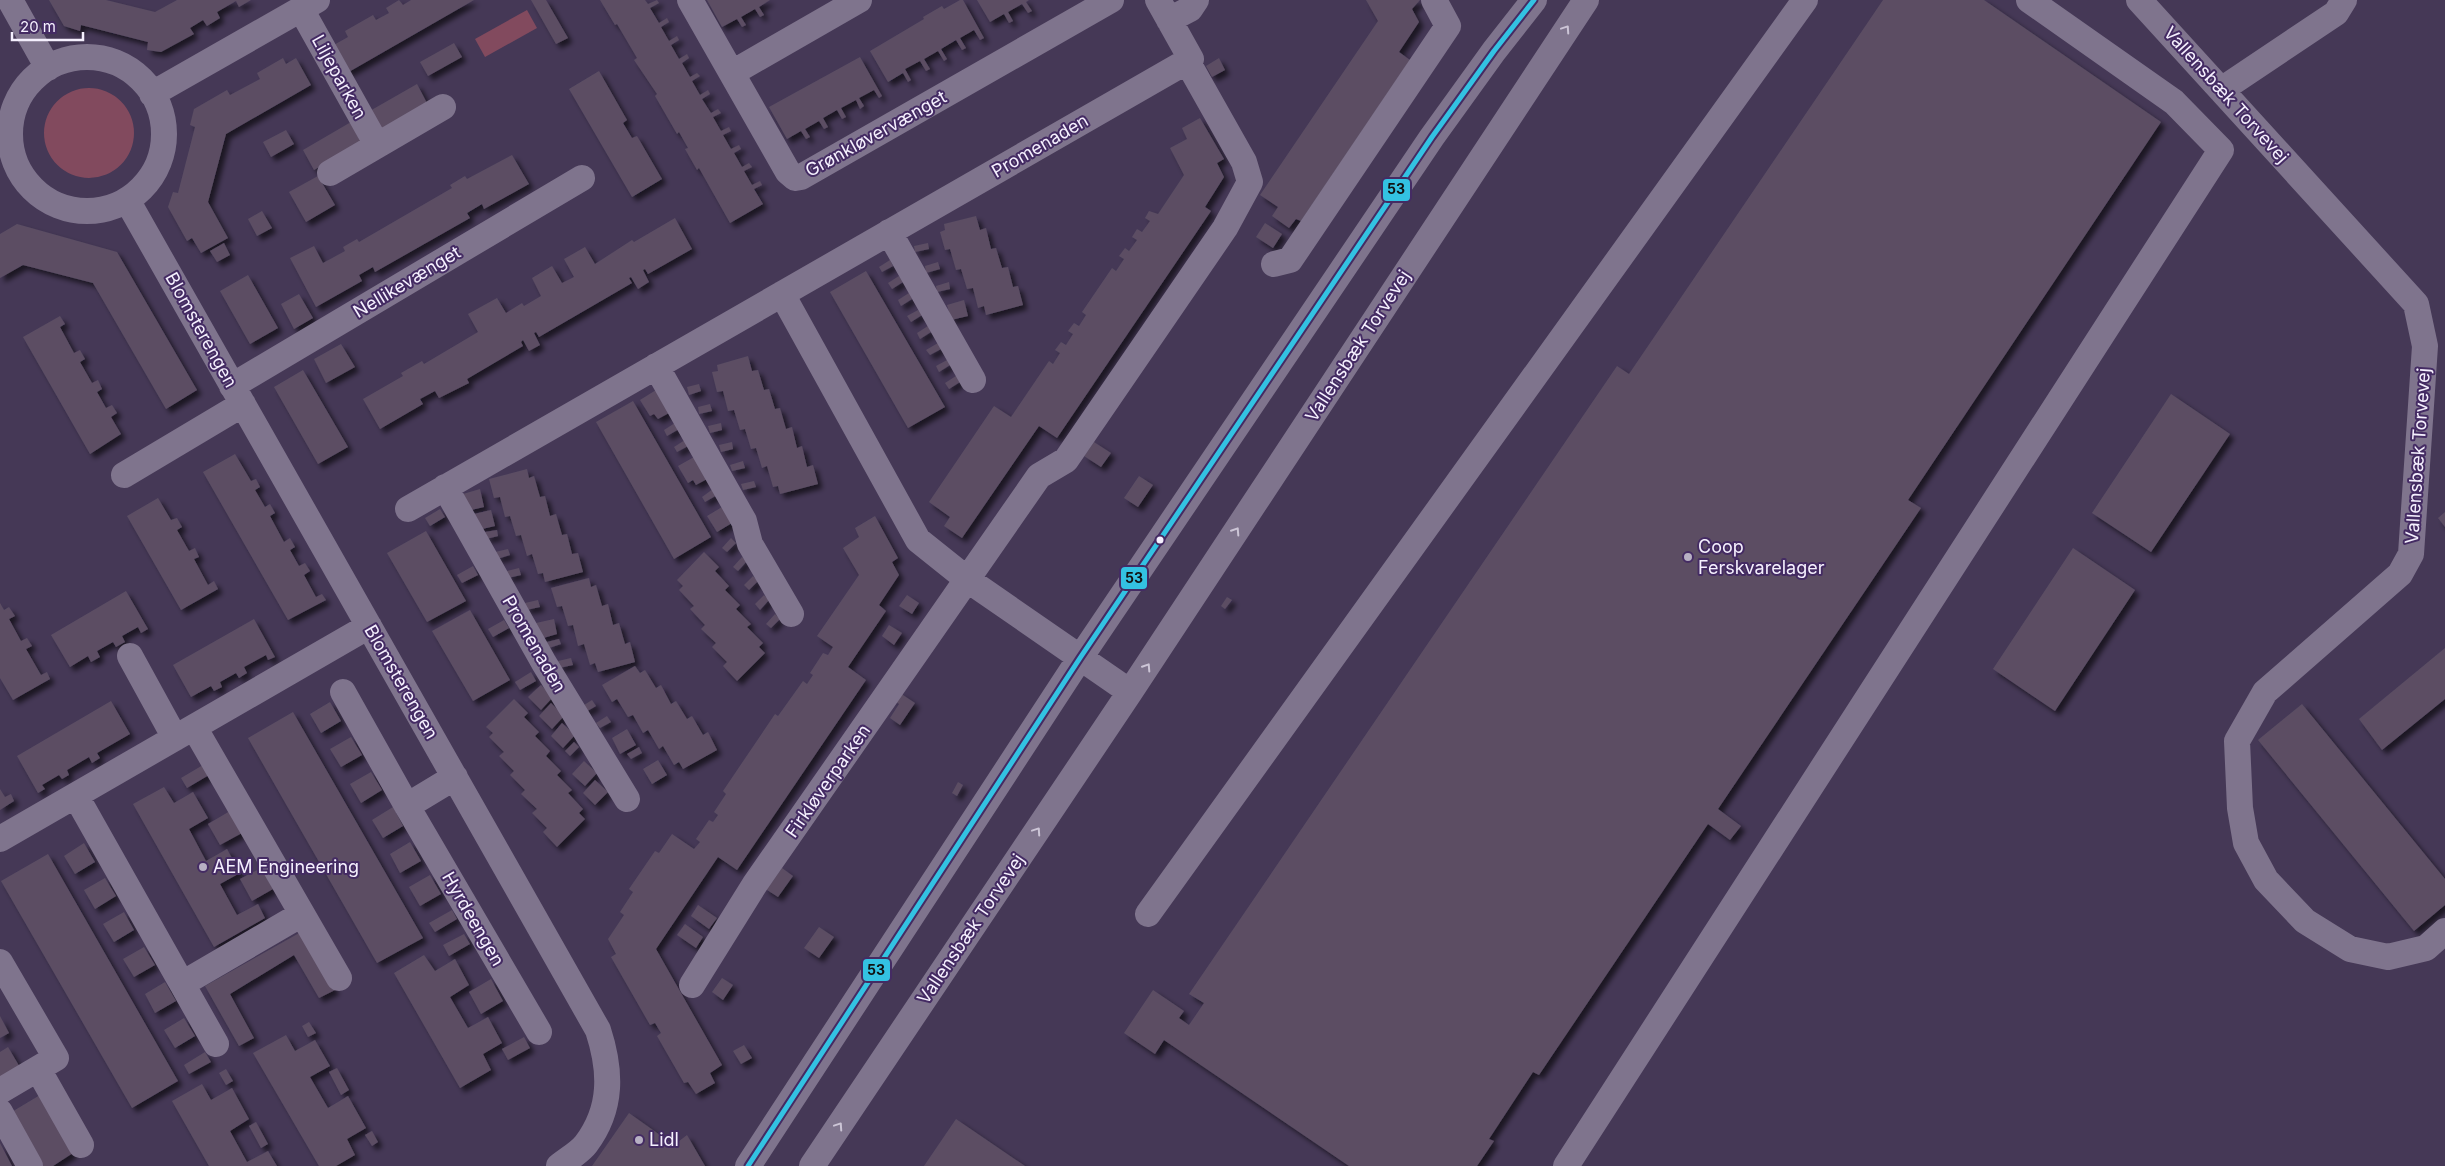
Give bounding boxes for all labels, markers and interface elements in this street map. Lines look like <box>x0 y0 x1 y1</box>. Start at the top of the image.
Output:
scale bar <box>12 10 84 42</box>
text: 20 m <box>20 17 56 36</box>
street label: Vallensbæk Torvevej <box>2160 22 2293 167</box>
one-way arrow <box>1560 26 1569 35</box>
street label: Liljeparken <box>308 31 371 122</box>
street label: Grønkløvervænget <box>802 86 950 181</box>
street label: Promenaden <box>988 109 1092 182</box>
line badge: 53 <box>1382 178 1411 202</box>
text: 53 <box>1387 180 1405 197</box>
street label: Nellikevænget <box>349 241 464 322</box>
street label: Vallensbæk Torvevej <box>1301 266 1414 425</box>
street label: Blomsterengen <box>161 269 242 391</box>
street label: Vallensbæk Torvevej <box>2401 367 2434 545</box>
one-way arrow <box>1230 527 1239 537</box>
unlabelled marker <box>1155 535 1165 545</box>
place label: Coop Ferskvarelager <box>1698 536 1825 578</box>
marker: Coop Ferskvarelager <box>1682 551 1694 563</box>
line badge: 53 <box>1120 566 1148 590</box>
text: 53 <box>1125 569 1143 586</box>
street label: Promenaden <box>498 592 571 696</box>
street label: Blomsterengen <box>360 621 443 743</box>
one-way arrow <box>1140 663 1150 672</box>
street label: Firkløverparken <box>781 720 874 841</box>
one-way arrow <box>1031 827 1040 837</box>
street label: Vallensbæk Torvevej <box>913 850 1029 1008</box>
place label: AEM Engineering <box>213 856 359 877</box>
marker: AEM Engineering <box>197 861 209 873</box>
street label: Hyrdeengen <box>438 868 509 969</box>
line badge: 53 <box>862 958 891 982</box>
text: 53 <box>867 961 885 978</box>
one-way arrow <box>833 1122 842 1131</box>
place label: Lidl <box>649 1129 679 1150</box>
marker: Lidl <box>633 1134 645 1146</box>

